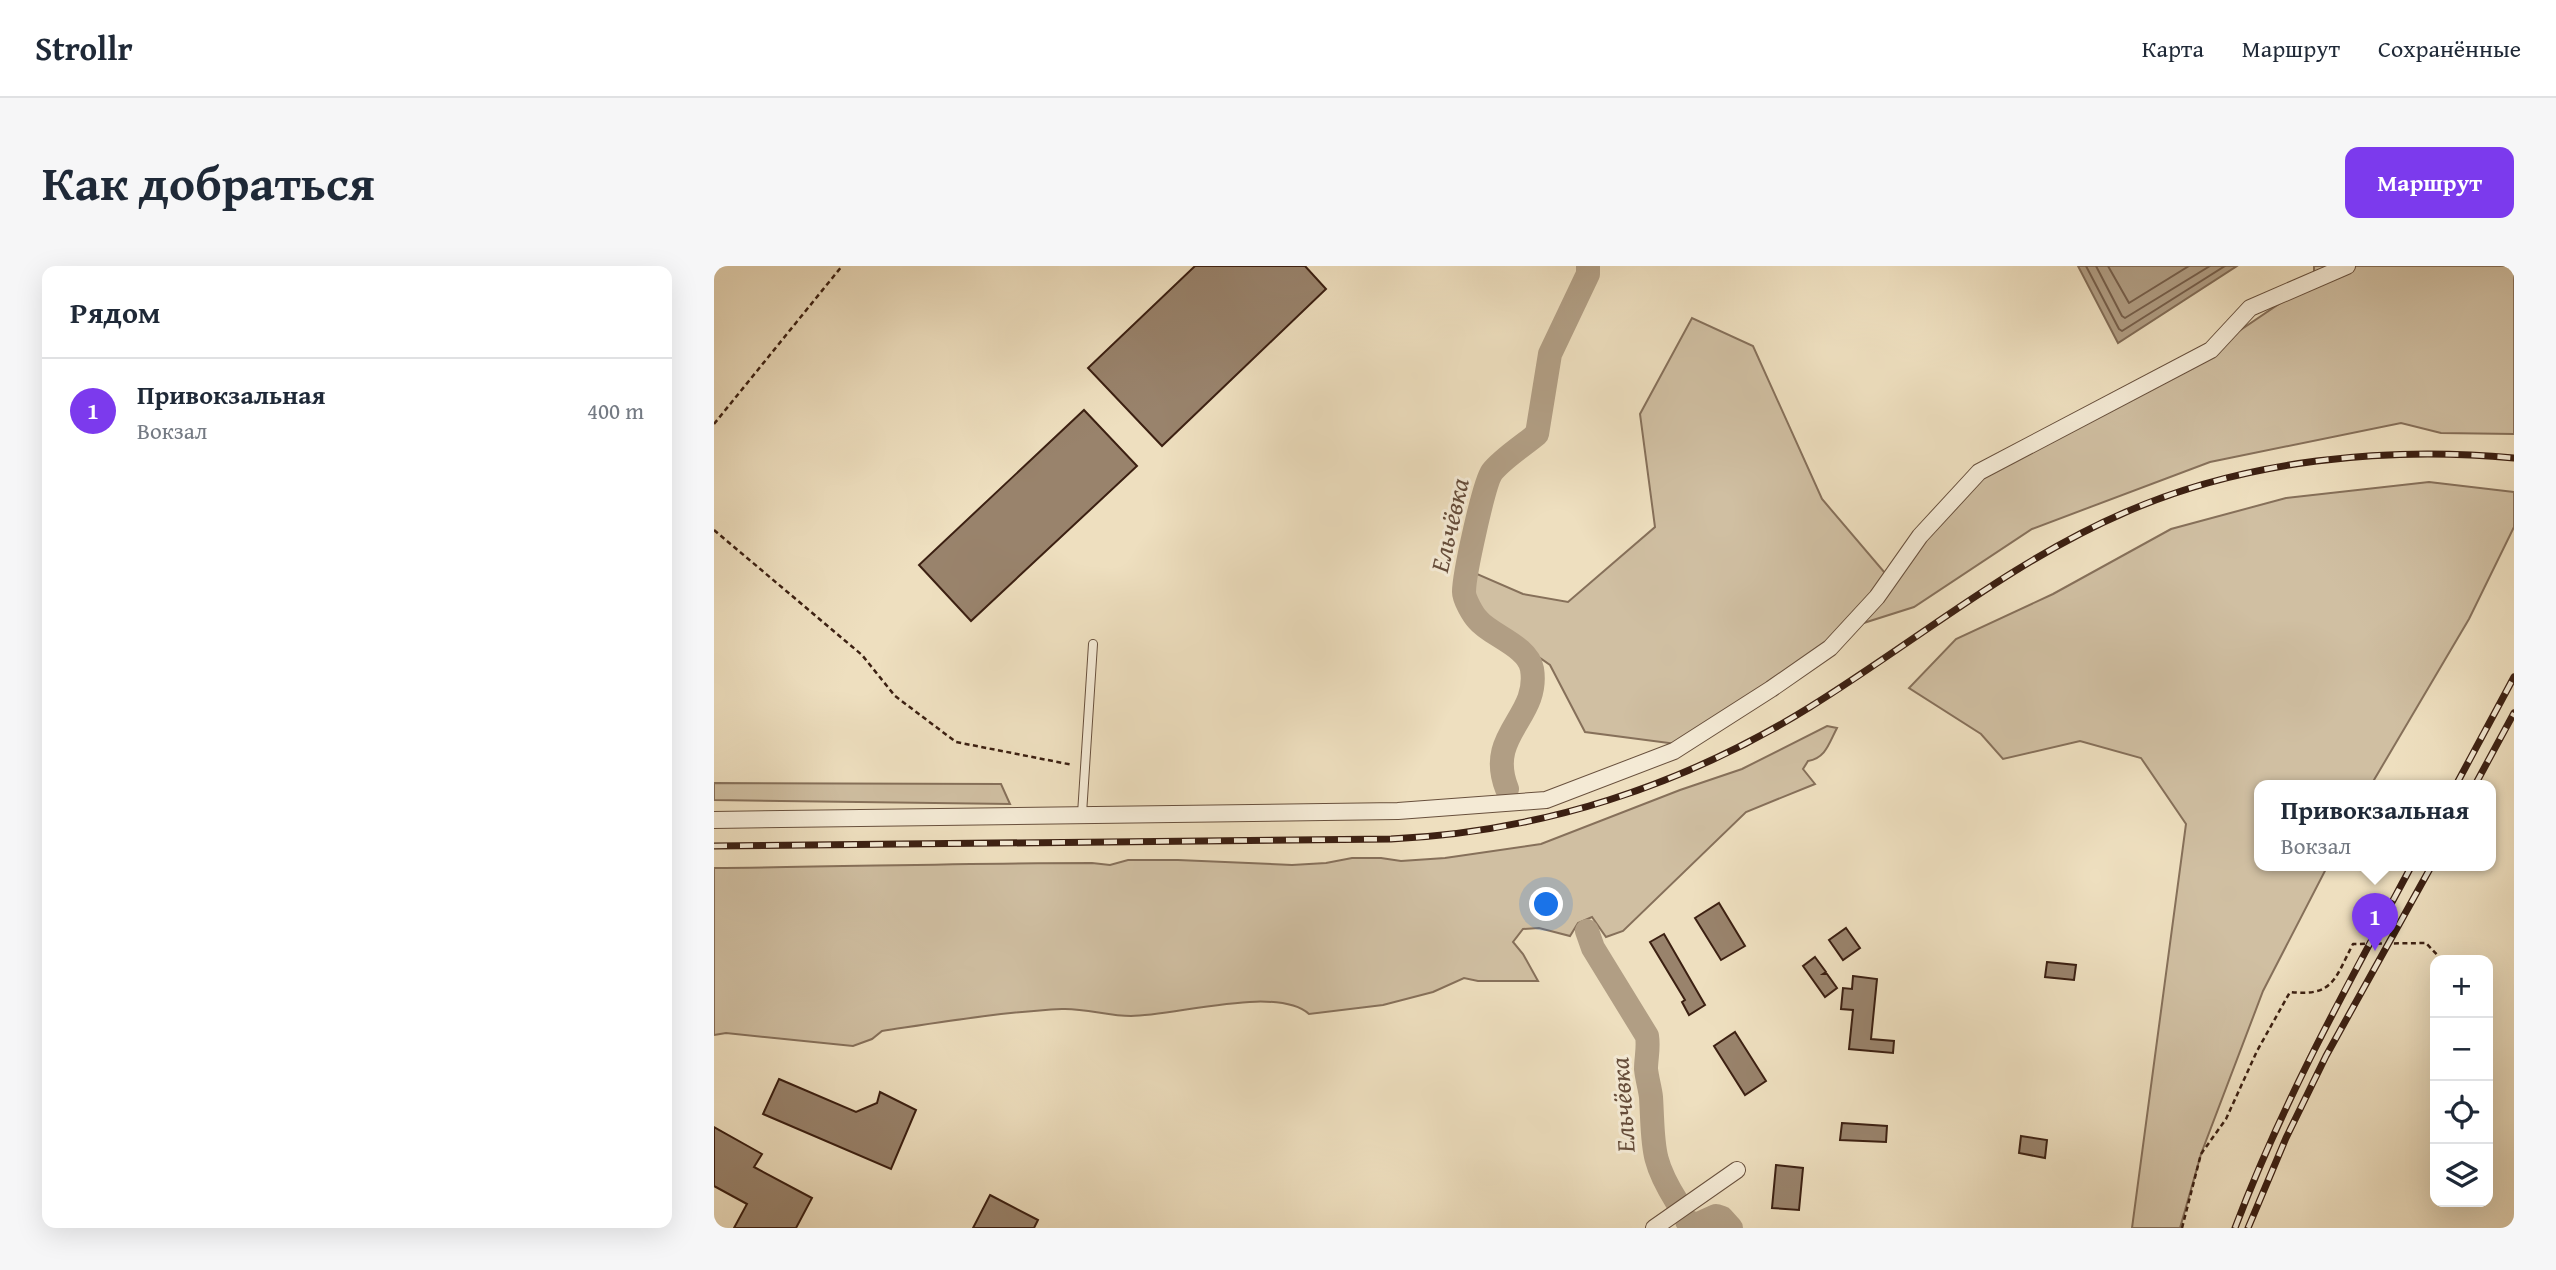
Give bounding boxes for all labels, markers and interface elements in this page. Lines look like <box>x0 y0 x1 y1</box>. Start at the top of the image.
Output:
text: Strollr <box>35 24 133 72</box>
text: Карта <box>2142 31 2204 66</box>
text: Маршрут <box>2242 31 2340 66</box>
text: Сохранённые <box>2378 31 2521 66</box>
text: Как добраться <box>42 146 375 218</box>
button: Маршрут <box>2345 147 2514 218</box>
text: Рядом <box>70 290 161 334</box>
text: Привокзальная <box>137 375 325 414</box>
text: 1 <box>87 394 99 427</box>
text: 400 m <box>587 394 644 427</box>
text: Вокзал <box>137 414 207 447</box>
water label: Ельчёвка <box>1419 474 1479 577</box>
popup <box>2254 780 2496 871</box>
text: Привокзальная <box>2281 790 2469 829</box>
text: Вокзал <box>2281 829 2351 862</box>
your location <box>1529 887 1563 921</box>
pin: 1 <box>2352 893 2398 951</box>
map controls <box>2430 955 2493 1207</box>
button: + <box>2430 955 2493 1018</box>
button: − <box>2430 1018 2493 1081</box>
water label: Ельчёвка <box>1599 1056 1645 1155</box>
button: locate <box>2430 1081 2493 1144</box>
button: layers <box>2430 1144 2493 1207</box>

